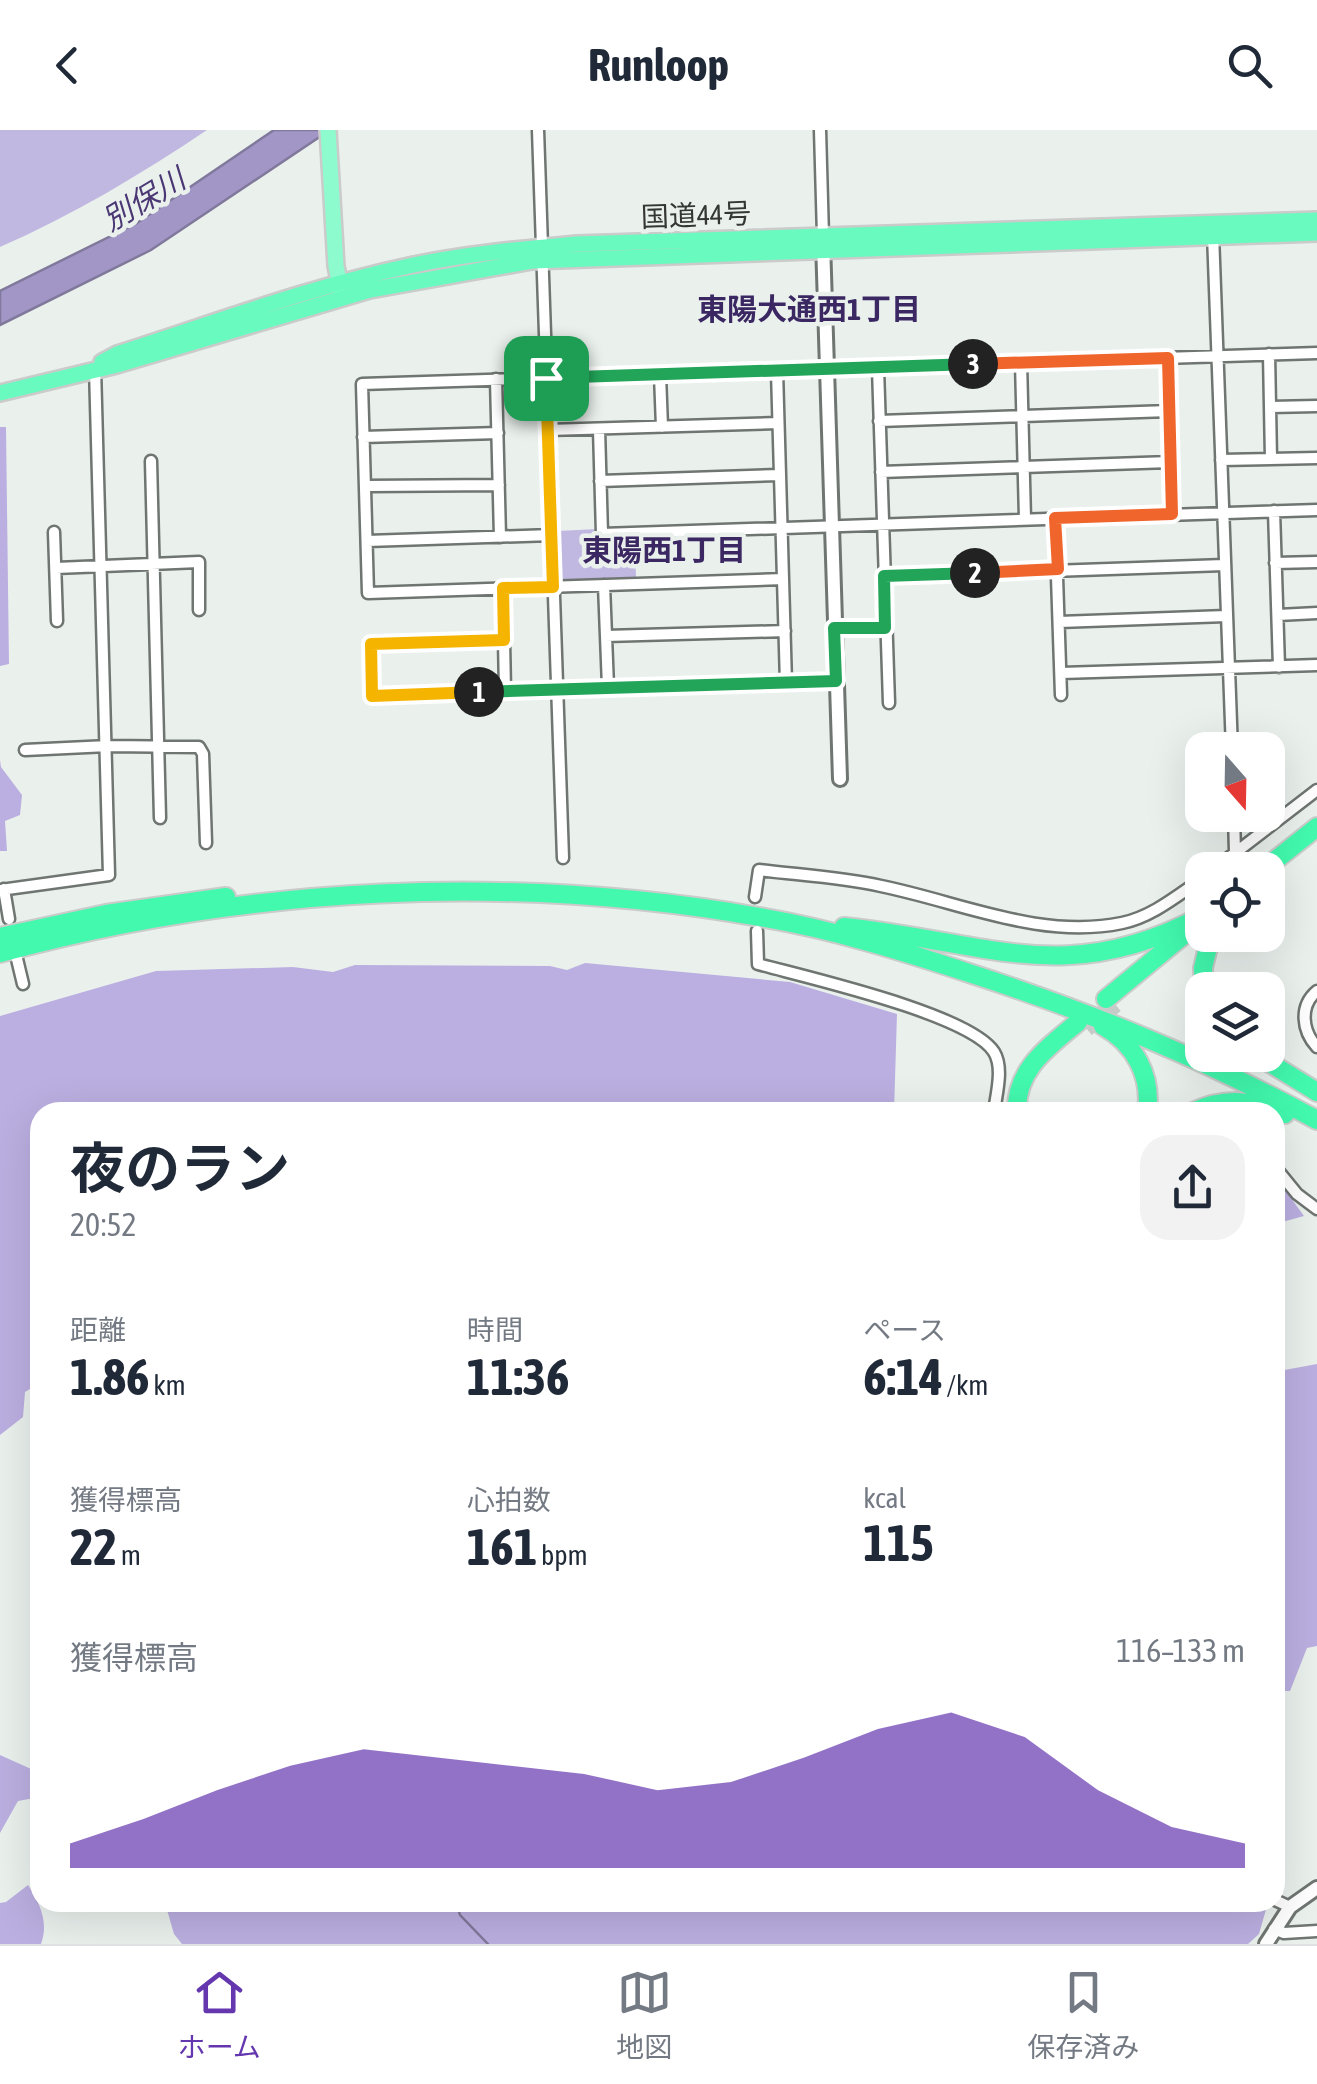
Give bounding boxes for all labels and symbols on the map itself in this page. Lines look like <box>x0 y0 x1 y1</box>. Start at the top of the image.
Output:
water label: 別保川 <box>96 160 193 237</box>
street label: 国道44号 <box>640 197 752 233</box>
district label: 東陽大通西1丁目 <box>697 292 921 326</box>
pin <box>504 336 589 421</box>
pin: 3 <box>948 339 998 389</box>
district label: 東陽西1丁目 <box>582 533 746 567</box>
pin: 2 <box>950 548 1000 598</box>
pin: 1 <box>454 667 504 717</box>
north arrow <box>1185 732 1285 832</box>

